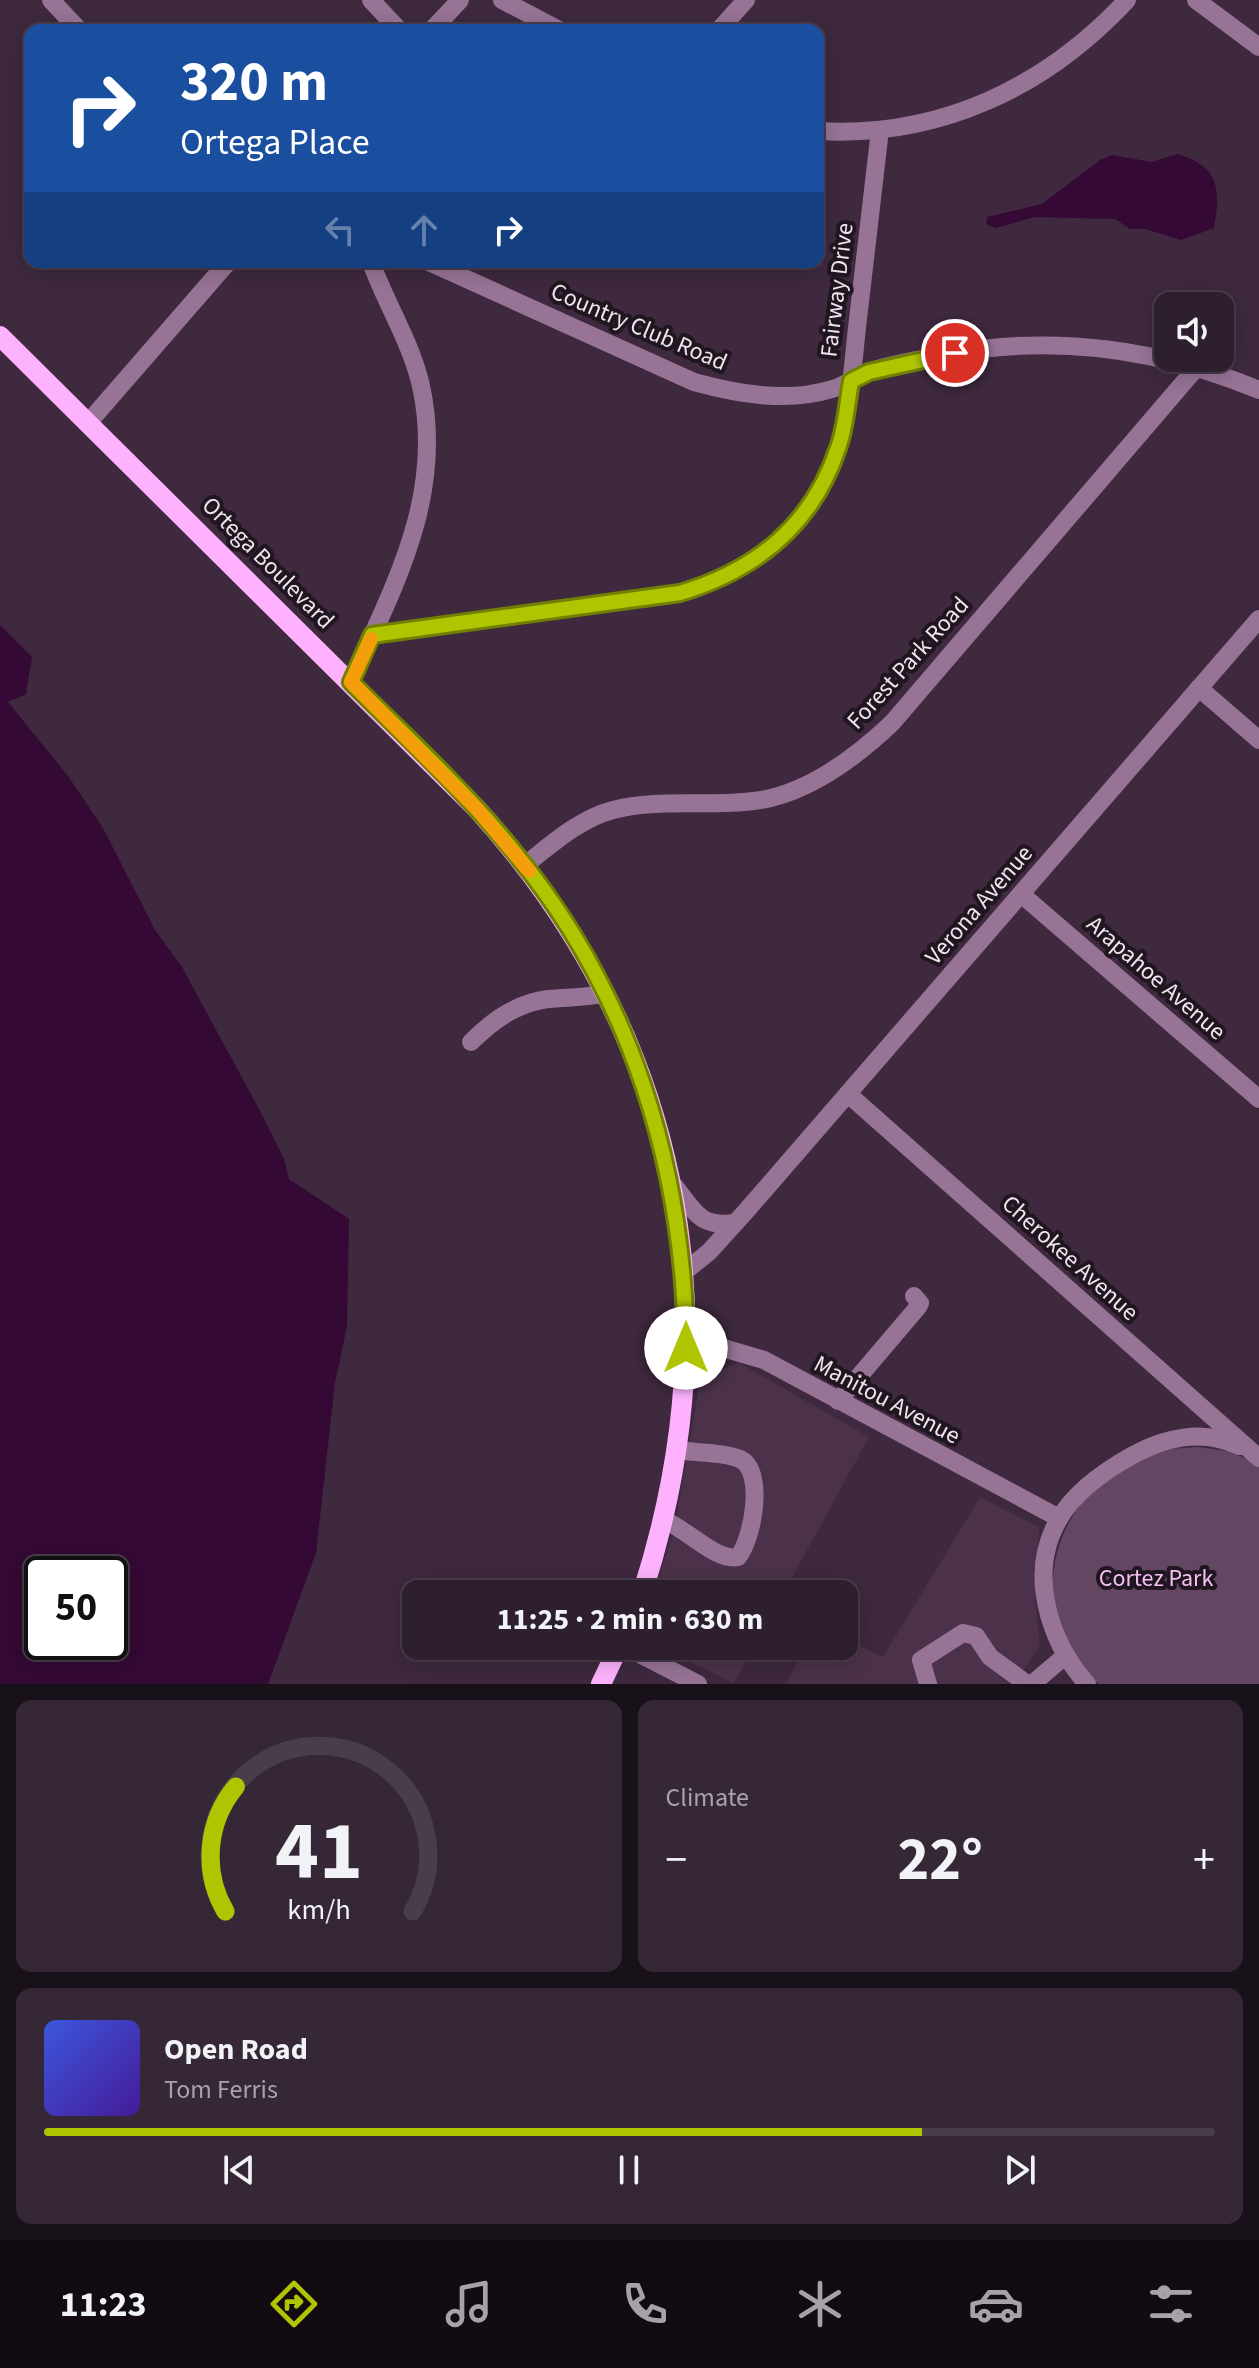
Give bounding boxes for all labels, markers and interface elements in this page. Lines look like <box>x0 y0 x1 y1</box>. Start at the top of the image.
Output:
text: 320 m <box>180 43 328 122</box>
icon: right <box>48 56 152 160</box>
text: Ortega Place <box>180 117 370 168</box>
icon: left <box>318 208 362 252</box>
icon: ahead <box>402 208 446 252</box>
icon: right <box>486 208 530 252</box>
street label: Fairway Drive <box>811 221 863 359</box>
street label: Country Club Road <box>545 274 733 380</box>
map controls <box>1154 292 1234 372</box>
button: sound <box>1154 292 1234 372</box>
pin <box>921 319 989 387</box>
icon: arrive <box>933 331 977 375</box>
street label: Ortega Boulevard <box>194 489 342 637</box>
street label: Forest Park Road <box>839 589 977 737</box>
street label: Verona Avenue <box>917 837 1041 973</box>
street label: Arapahoe Avenue <box>1079 907 1233 1049</box>
street label: Cherokee Avenue <box>994 1187 1146 1329</box>
position arrow <box>644 1306 728 1390</box>
street label: Manitou Avenue <box>808 1347 966 1453</box>
speed limit sign: 50 <box>24 1556 128 1660</box>
park label: Cortez Park <box>1099 1561 1213 1596</box>
text: 11:25 · 2 min · 630 m <box>497 1598 763 1641</box>
text: Climate <box>666 1779 749 1816</box>
text: 41 <box>275 1793 363 1911</box>
text: 22° <box>898 1818 983 1903</box>
text: − <box>666 1829 687 1892</box>
text: + <box>1193 1829 1215 1892</box>
text: km/h <box>287 1890 350 1930</box>
text: Open Road <box>164 2028 308 2071</box>
text: Tom Ferris <box>164 2071 278 2108</box>
icon: previous <box>217 2148 261 2192</box>
icon: pause <box>607 2148 651 2192</box>
icon: next <box>998 2148 1042 2192</box>
icon: directions <box>266 2276 322 2332</box>
icon: music <box>441 2276 497 2332</box>
icon: phone <box>617 2276 673 2332</box>
icon: climate <box>792 2276 848 2332</box>
icon: car <box>968 2276 1024 2332</box>
icon: filters <box>1143 2276 1199 2332</box>
text: 11:23 <box>60 2279 147 2330</box>

